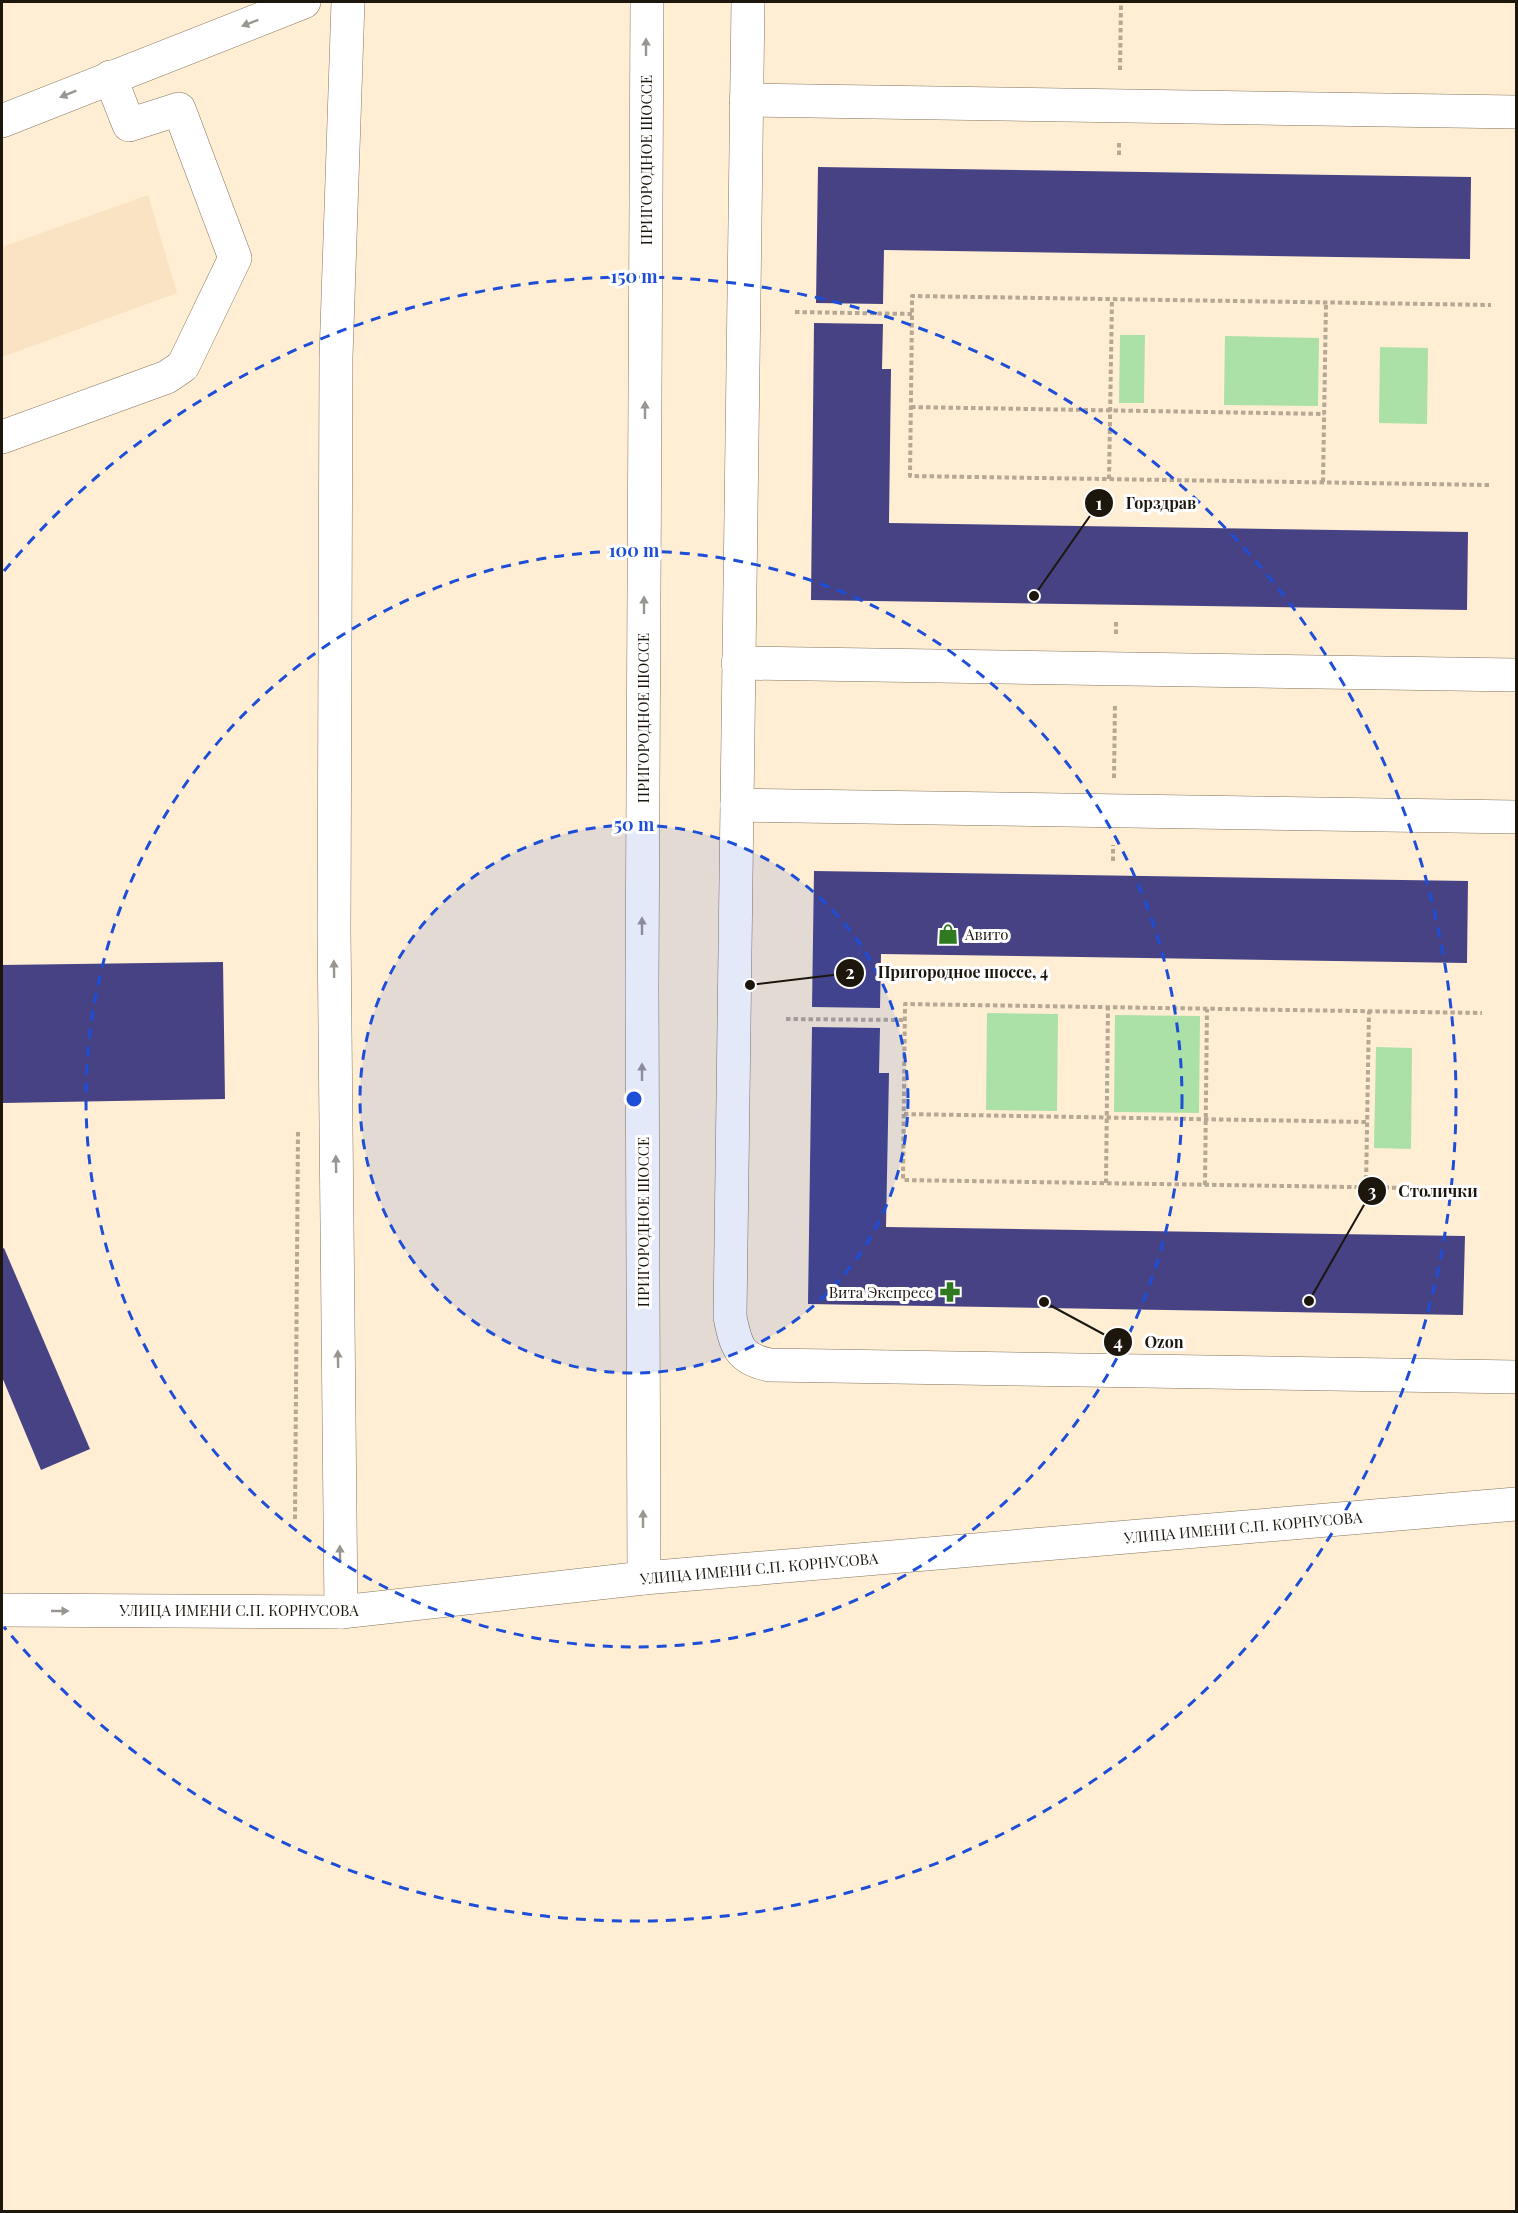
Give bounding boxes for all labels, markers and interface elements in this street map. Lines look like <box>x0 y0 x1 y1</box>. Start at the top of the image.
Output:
one-way arrow <box>241 19 259 28</box>
one-way arrow <box>641 38 651 57</box>
street label: ПРИГОРОДНОЕ ШОССЕ <box>636 75 656 245</box>
one-way arrow <box>59 89 77 99</box>
text: 150 m <box>610 264 658 288</box>
one-way arrow <box>640 401 650 420</box>
callout: Горздрав <box>1084 486 1208 520</box>
text: 1 <box>1096 491 1103 515</box>
text: Горздрав <box>1126 492 1196 513</box>
text: 100 m <box>609 538 660 562</box>
one-way arrow <box>639 596 649 615</box>
street label: ПРИГОРОДНОЕ ШОССЕ <box>633 633 653 803</box>
text: 50 m <box>614 812 655 836</box>
one-way arrow <box>637 917 647 936</box>
shop icon: Авито <box>936 922 960 946</box>
place label: Авито <box>964 924 1009 944</box>
callout: Пригородное шоссе, 4 <box>835 956 1060 990</box>
one-way arrow <box>329 959 339 978</box>
text: 2 <box>845 960 855 984</box>
text: Пригородное шоссе, 4 <box>878 961 1048 982</box>
one-way arrow <box>637 1063 647 1082</box>
centre of rings <box>624 1089 644 1109</box>
street label: ПРИГОРОДНОЕ ШОССЕ <box>633 1137 653 1307</box>
one-way arrow <box>331 1154 341 1173</box>
callout: Столички <box>1357 1174 1490 1208</box>
text: 3 <box>1368 1179 1377 1203</box>
text: Столички <box>1398 1180 1478 1201</box>
pharmacy icon: Вита Экспресс <box>938 1280 962 1304</box>
place label: Вита Экспресс <box>829 1282 933 1302</box>
callout: Ozon <box>1103 1325 1196 1359</box>
text: 4 <box>1113 1330 1123 1354</box>
text: Ozon <box>1144 1331 1184 1352</box>
one-way arrow <box>333 1349 343 1368</box>
street label: УЛИЦА ИМЕНИ С.П. КОРНУСОВА <box>1122 1507 1364 1547</box>
one-way arrow <box>638 1510 648 1529</box>
one-way arrow <box>335 1544 345 1563</box>
street label: УЛИЦА ИМЕНИ С.П. КОРНУСОВА <box>638 1548 880 1588</box>
street label: УЛИЦА ИМЕНИ С.П. КОРНУСОВА <box>118 1600 359 1620</box>
one-way arrow <box>50 1606 69 1615</box>

